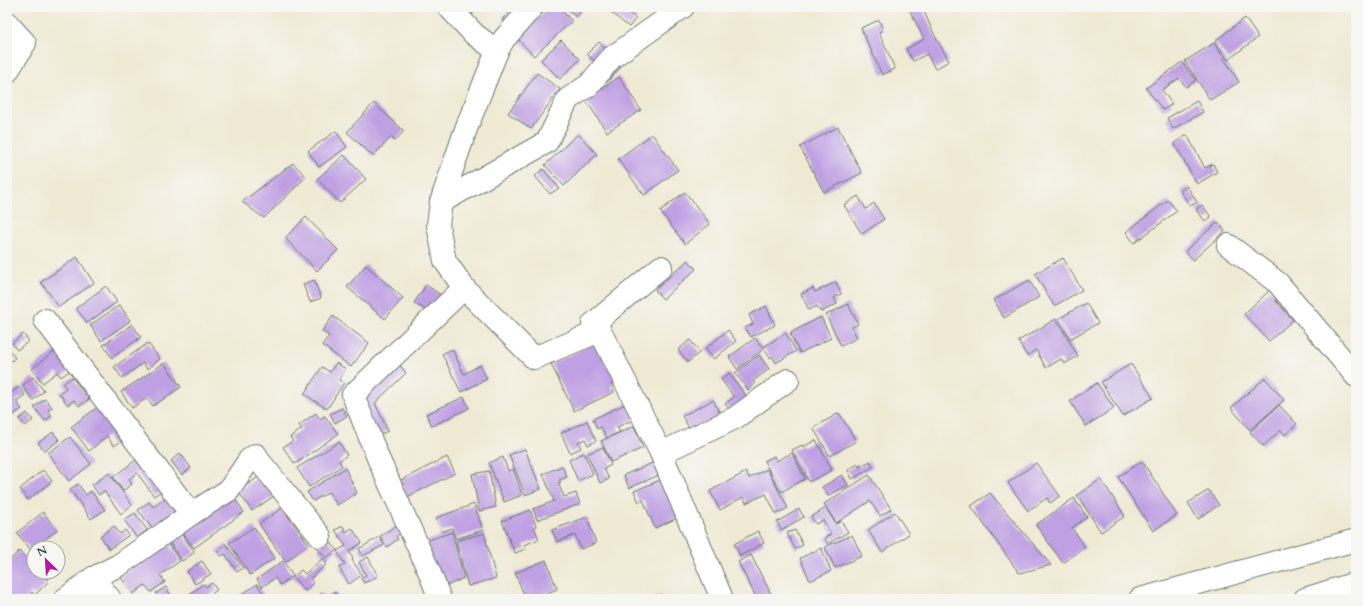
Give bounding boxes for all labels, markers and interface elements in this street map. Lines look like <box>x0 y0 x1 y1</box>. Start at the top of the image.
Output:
north arrow <box>26 540 66 580</box>
text: N <box>34 542 50 560</box>

